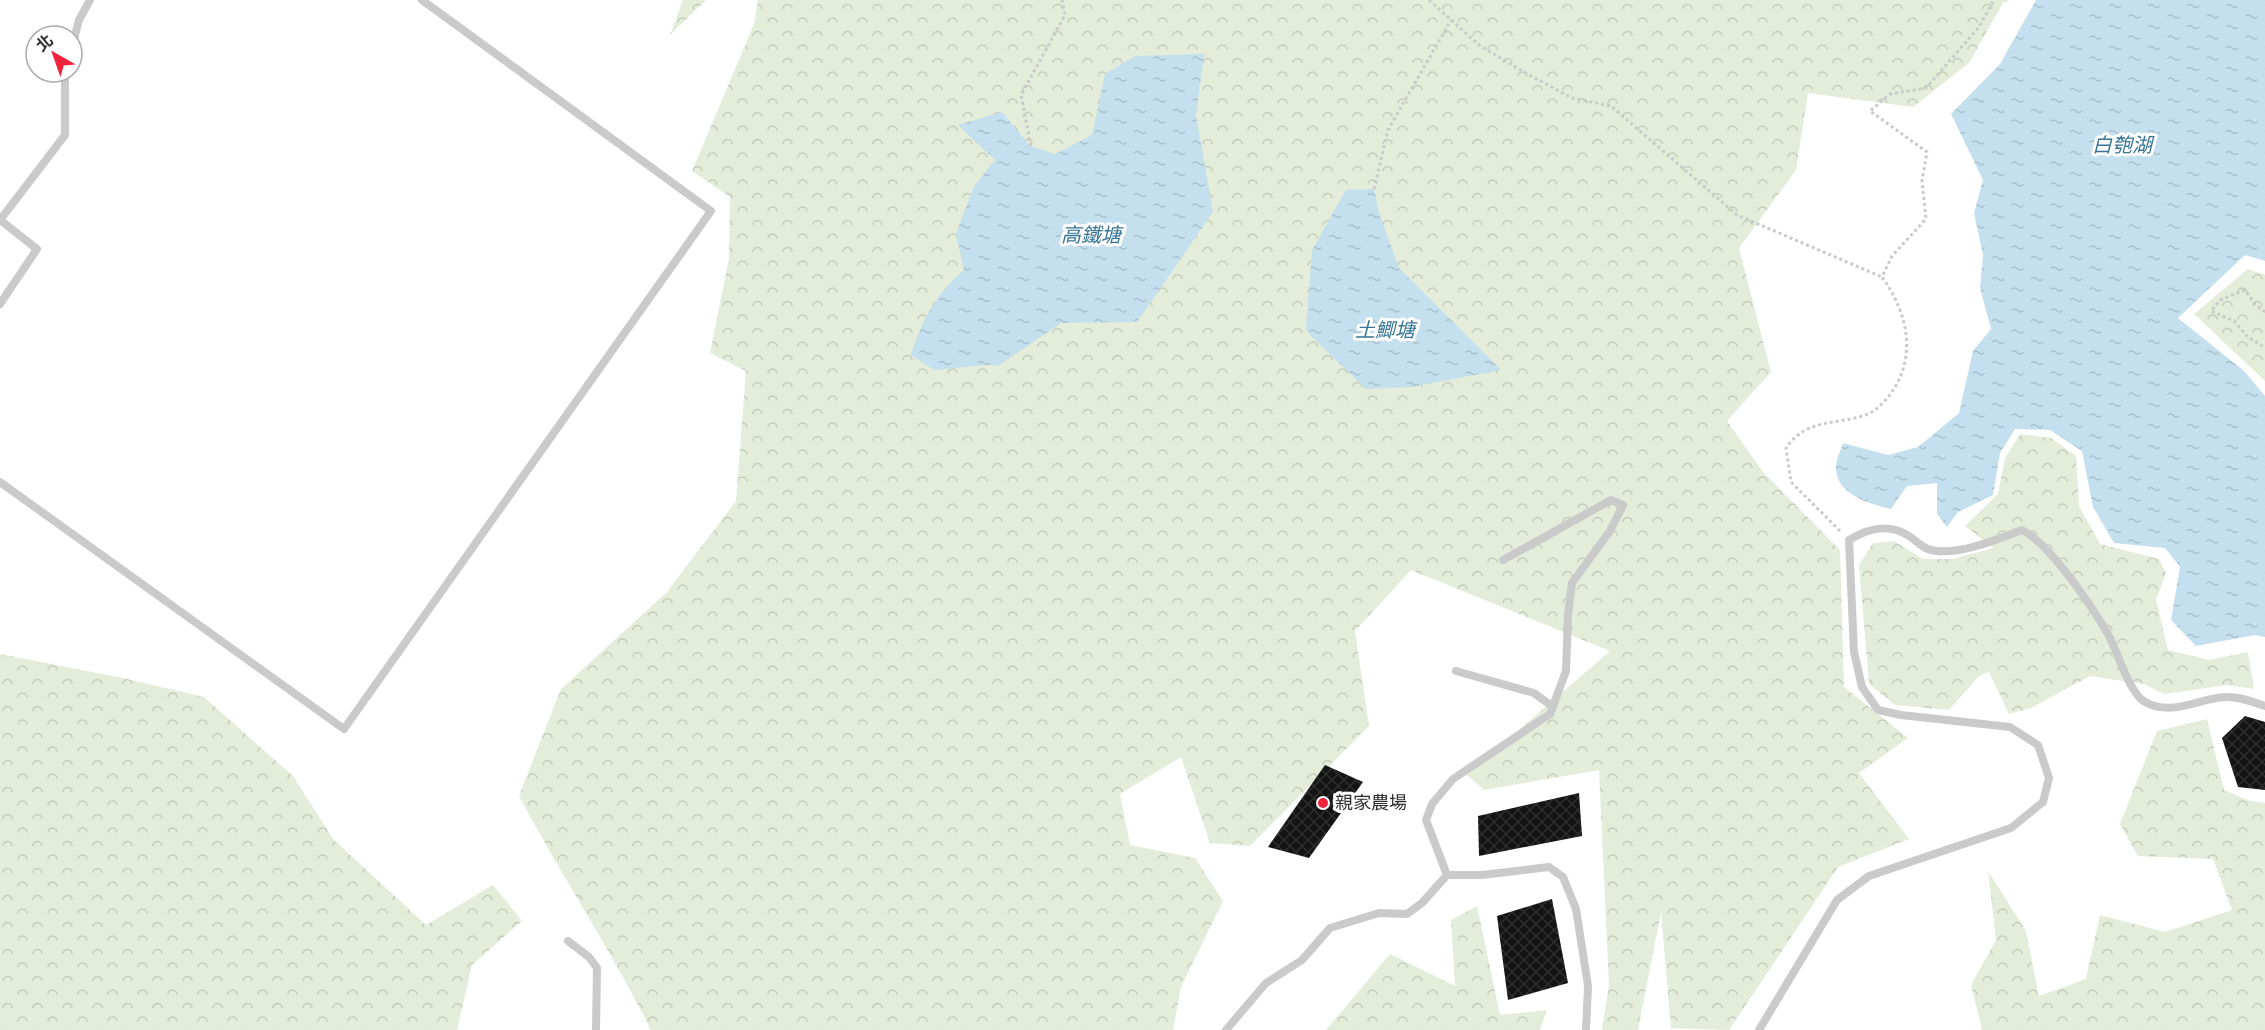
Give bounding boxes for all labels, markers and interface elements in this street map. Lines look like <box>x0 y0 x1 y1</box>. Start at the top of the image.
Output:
north arrow <box>24 24 84 84</box>
text: 北 <box>32 30 57 55</box>
water label: 白匏湖 <box>2092 133 2155 157</box>
water label: 高鐵塘 <box>1061 223 1124 247</box>
water label: 土鯽塘 <box>1355 318 1418 342</box>
place label: 親家農場 <box>1335 792 1407 814</box>
marker: 親家農場 <box>1316 796 1330 810</box>

